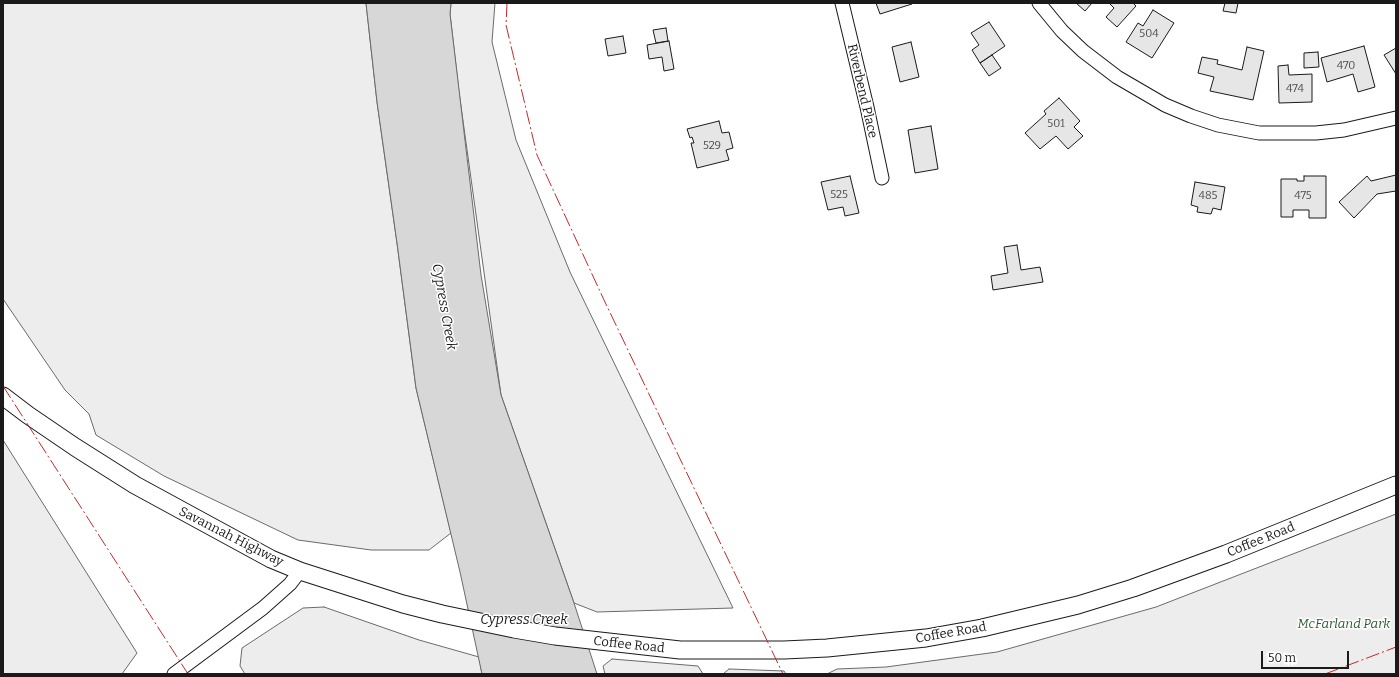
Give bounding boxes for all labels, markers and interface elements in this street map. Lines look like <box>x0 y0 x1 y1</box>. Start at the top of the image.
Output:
house number: 504 <box>1139 27 1159 41</box>
street label: Riverbend Place <box>844 42 880 140</box>
house number: 470 <box>1337 59 1355 73</box>
house number: 474 <box>1286 82 1304 96</box>
house number: 501 <box>1047 117 1065 131</box>
house number: 529 <box>703 139 721 153</box>
house number: 525 <box>830 188 848 202</box>
house number: 485 <box>1199 189 1217 203</box>
house number: 475 <box>1294 189 1312 203</box>
water label: Cypress Creek <box>428 262 460 352</box>
street label: Savannah Highway <box>176 504 286 570</box>
street label: Coffee Road <box>1225 519 1297 561</box>
water label: Cypress Creek <box>480 612 568 628</box>
park label: McFarland Park <box>1298 616 1390 632</box>
street label: Coffee Road <box>914 619 988 647</box>
street label: Coffee Road <box>593 634 665 656</box>
scale bar <box>1263 643 1351 669</box>
text: 50 m <box>1268 651 1296 665</box>

